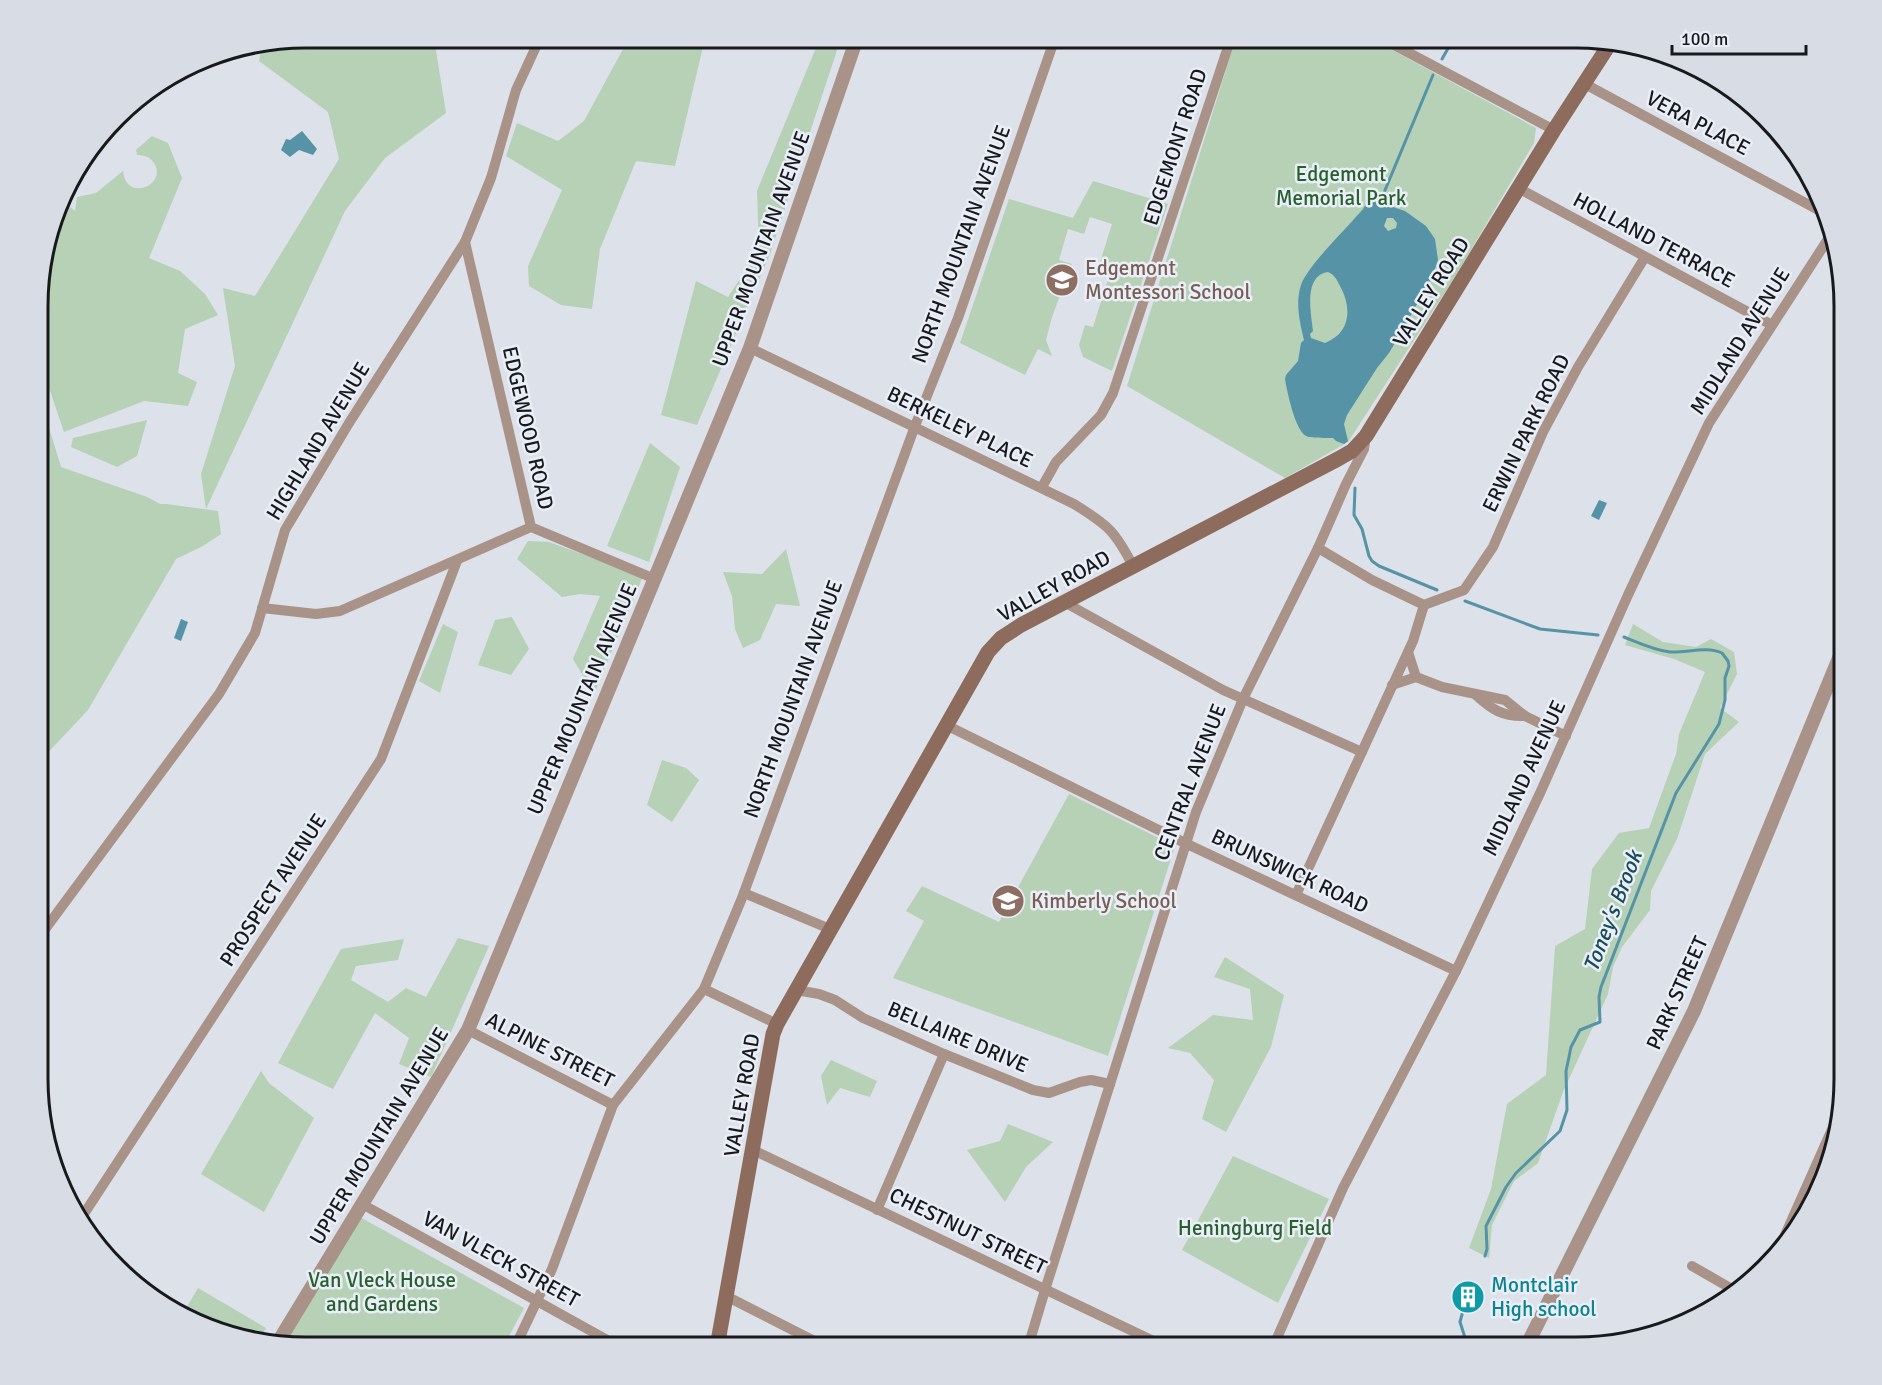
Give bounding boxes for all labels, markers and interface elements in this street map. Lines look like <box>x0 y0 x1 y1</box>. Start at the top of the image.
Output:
scale bar <box>1672 18 1806 56</box>
text: 100 m <box>1681 28 1728 50</box>
street label: EDGEMONT ROAD <box>1137 65 1213 229</box>
street label: VERA PLACE <box>1642 85 1754 161</box>
street label: NORTH MOUNTAIN AVENUE <box>906 121 1016 367</box>
street label: UPPER MOUNTAIN AVENUE <box>706 128 816 370</box>
park label: Edgemont Memorial Park <box>1276 161 1407 211</box>
street label: HOLLAND TERRACE <box>1569 186 1739 294</box>
street label: VALLEY ROAD <box>1387 232 1475 352</box>
place label: Edgemont Montessori School <box>1085 255 1251 305</box>
school or university icon: Edgemont Montessori School <box>1044 262 1080 298</box>
street label: MIDLAND AVENUE <box>1684 263 1796 419</box>
street label: EDGEWOOD ROAD <box>497 344 559 512</box>
street label: ERWIN PARK ROAD <box>1476 350 1576 516</box>
street label: HIGHLAND AVENUE <box>260 357 376 525</box>
street label: BERKELEY PLACE <box>883 380 1037 474</box>
street label: VALLEY ROAD <box>993 544 1115 628</box>
street label: NORTH MOUNTAIN AVENUE <box>738 576 848 822</box>
street label: UPPER MOUNTAIN AVENUE <box>521 579 643 819</box>
street label: MIDLAND AVENUE <box>1477 696 1571 860</box>
street label: CENTRAL AVENUE <box>1148 700 1232 864</box>
street label: PROSPECT AVENUE <box>214 809 332 971</box>
street label: BRUNSWICK ROAD <box>1207 823 1373 919</box>
water label: Toney's Brook <box>1577 845 1649 975</box>
school or university icon: Kimberly School <box>990 883 1026 919</box>
place label: Kimberly School <box>1031 888 1177 914</box>
street label: PARK STREET <box>1640 932 1714 1054</box>
street label: BELLAIRE DRIVE <box>884 996 1032 1078</box>
street label: ALPINE STREET <box>481 1006 619 1094</box>
street label: UPPER MOUNTAIN AVENUE <box>304 1023 454 1249</box>
street label: VALLEY ROAD <box>718 1031 766 1159</box>
street label: CHESTNUT STREET <box>885 1182 1051 1281</box>
street label: VAN VLECK STREET <box>418 1205 585 1313</box>
park label: Heningburg Field <box>1178 1215 1332 1241</box>
park label: Van Vleck House and Gardens <box>308 1267 456 1317</box>
place label: Montclair High school <box>1491 1272 1597 1322</box>
building icon: Montclair High school <box>1450 1279 1486 1315</box>

